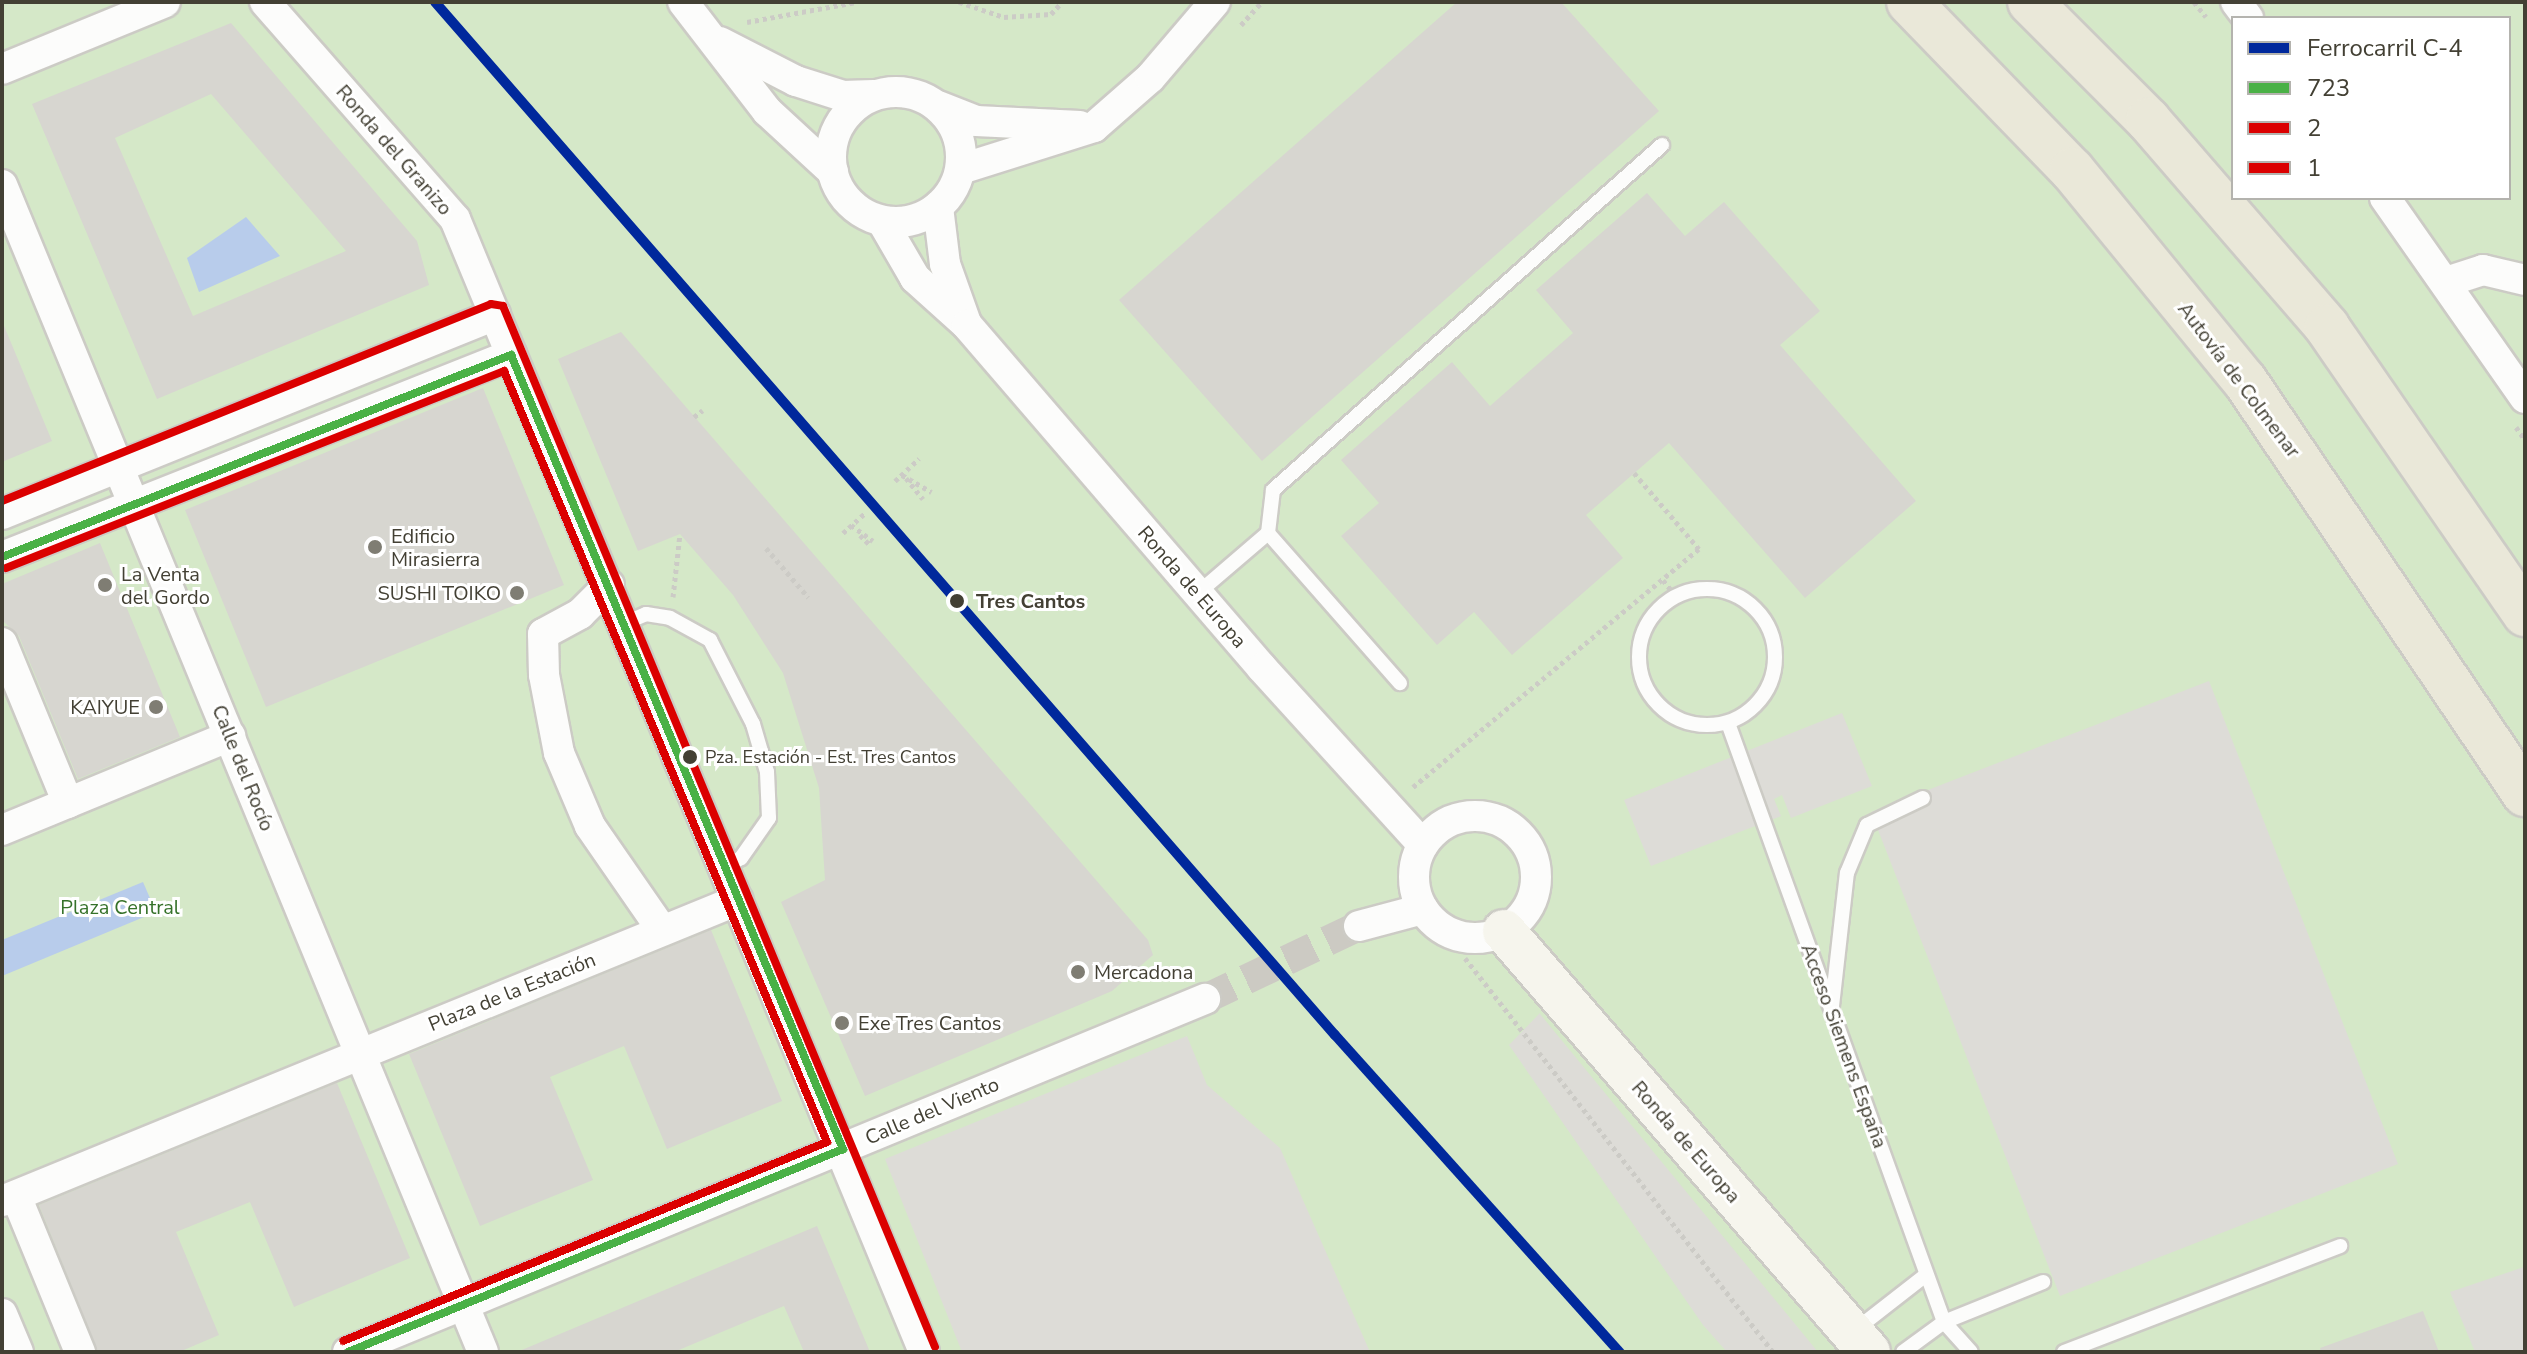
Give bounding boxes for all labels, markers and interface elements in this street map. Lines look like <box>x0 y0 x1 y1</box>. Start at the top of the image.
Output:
legend <box>2231 16 2511 200</box>
text: Ferrocarril C-4 <box>2307 32 2463 64</box>
text: 723 <box>2307 72 2350 104</box>
street label: Ronda del Granizo <box>331 80 457 220</box>
text: 2 <box>2307 112 2321 144</box>
text: 1 <box>2307 152 2321 184</box>
street label: Autovía de Colmenar <box>2173 298 2305 462</box>
street label: Ronda de Europa <box>1133 521 1251 653</box>
place label: Edificio Mirasierra <box>391 524 480 571</box>
marker: Edificio Mirasierra <box>366 538 384 556</box>
place label: La Venta del Gordo <box>121 562 210 609</box>
marker: La Venta del Gordo <box>96 576 114 594</box>
place label: SUSHI TOIKO <box>377 581 501 605</box>
marker: SUSHI TOIKO <box>508 584 526 602</box>
marker: Tres Cantos <box>945 589 969 613</box>
place label: Tres Cantos <box>976 589 1085 613</box>
place label: KAIYUE <box>70 695 140 719</box>
marker: KAIYUE <box>147 698 165 716</box>
street label: Calle del Rocío <box>207 701 279 835</box>
place label: Pza. Estación - Est. Tres Cantos <box>705 746 956 768</box>
marker: Pza. Estación - Est. Tres Cantos <box>682 749 698 765</box>
park label: Plaza Central <box>60 895 180 919</box>
street label: Acceso Siemens España <box>1796 940 1892 1152</box>
street label: Plaza de la Estación <box>425 947 599 1037</box>
place label: Mercadona <box>1094 960 1193 984</box>
marker: Mercadona <box>1069 963 1087 981</box>
place label: Exe Tres Cantos <box>858 1011 1001 1035</box>
marker: Exe Tres Cantos <box>833 1014 851 1032</box>
street label: Calle del Viento <box>861 1072 1003 1150</box>
street label: Ronda de Europa <box>1627 1076 1745 1208</box>

